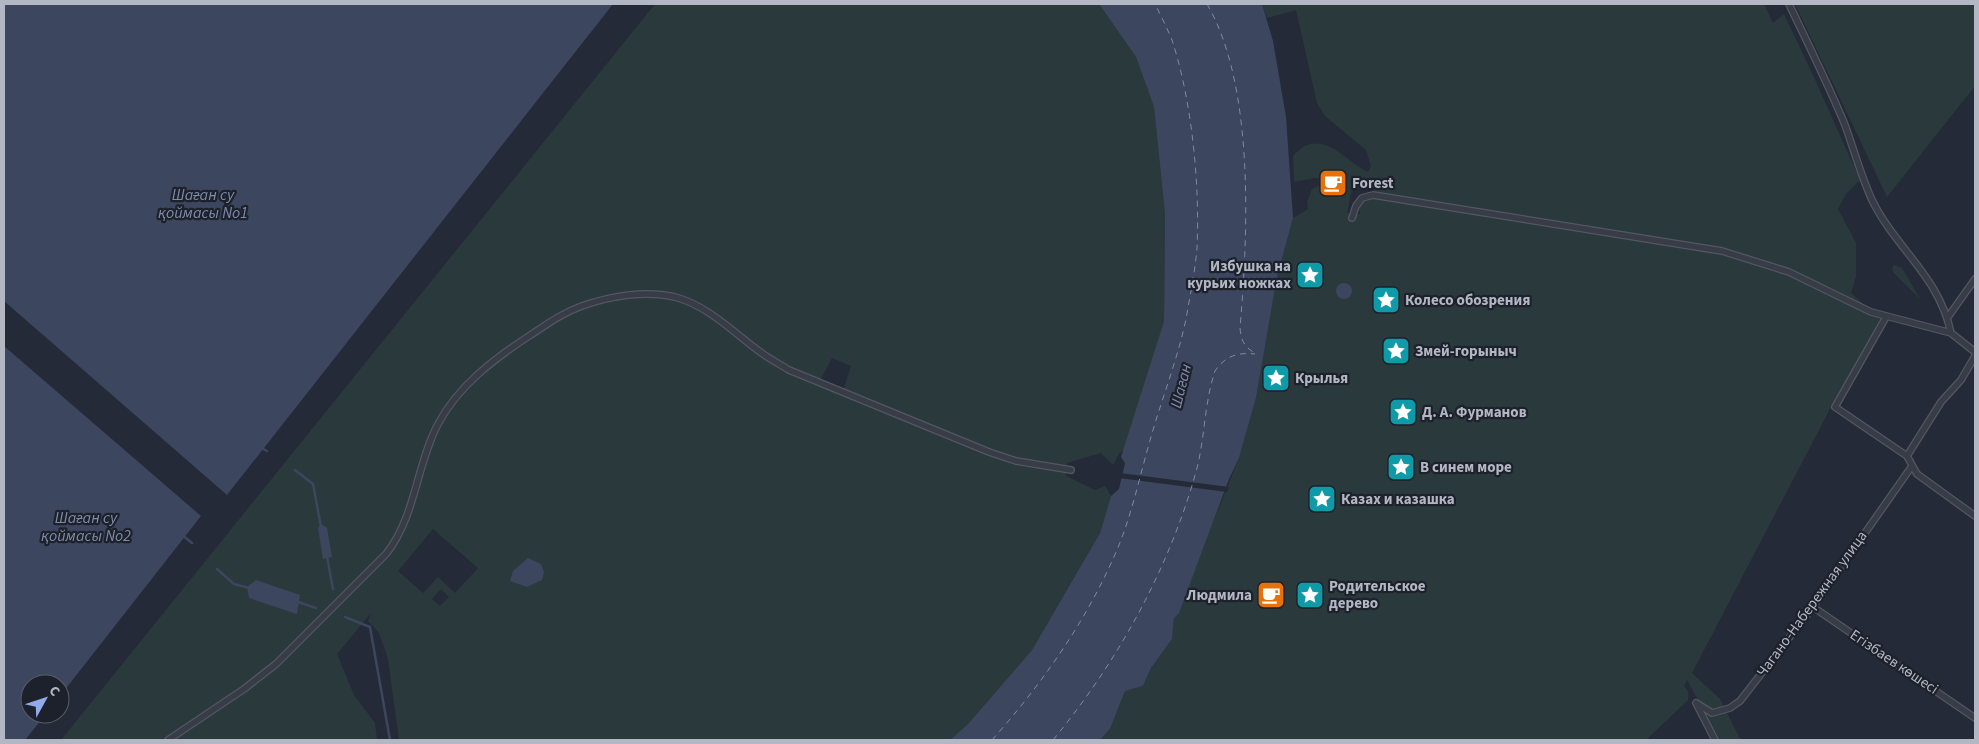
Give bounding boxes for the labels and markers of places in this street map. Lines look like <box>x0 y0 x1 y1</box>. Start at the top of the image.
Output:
cafe icon: Forest <box>1318 168 1348 198</box>
place label: Forest <box>1352 173 1394 194</box>
place label: Избушка на курьих ножках <box>1187 256 1291 294</box>
place icon: Избушка на курьих ножках <box>1295 260 1325 290</box>
place icon: Колесо обозрения <box>1371 285 1401 315</box>
place label: Колесо обозрения <box>1405 290 1530 311</box>
place icon: Змей-горыныч <box>1381 336 1411 366</box>
place label: Змей-горыныч <box>1415 341 1517 362</box>
place icon: Крылья <box>1261 363 1291 393</box>
place label: Крылья <box>1295 368 1348 389</box>
place icon: Д. А. Фурманов <box>1388 397 1418 427</box>
place label: Д. А. Фурманов <box>1422 402 1527 423</box>
place icon: В синем море <box>1386 452 1416 482</box>
place label: В синем море <box>1420 457 1512 478</box>
place icon: Казах и казашка <box>1307 484 1337 514</box>
place label: Казах и казашка <box>1341 489 1455 510</box>
place label: Родительское дерево <box>1329 576 1426 614</box>
cafe icon: Людмила <box>1256 580 1286 610</box>
place icon: Родительское дерево <box>1295 580 1325 610</box>
place label: Людмила <box>1186 585 1252 606</box>

